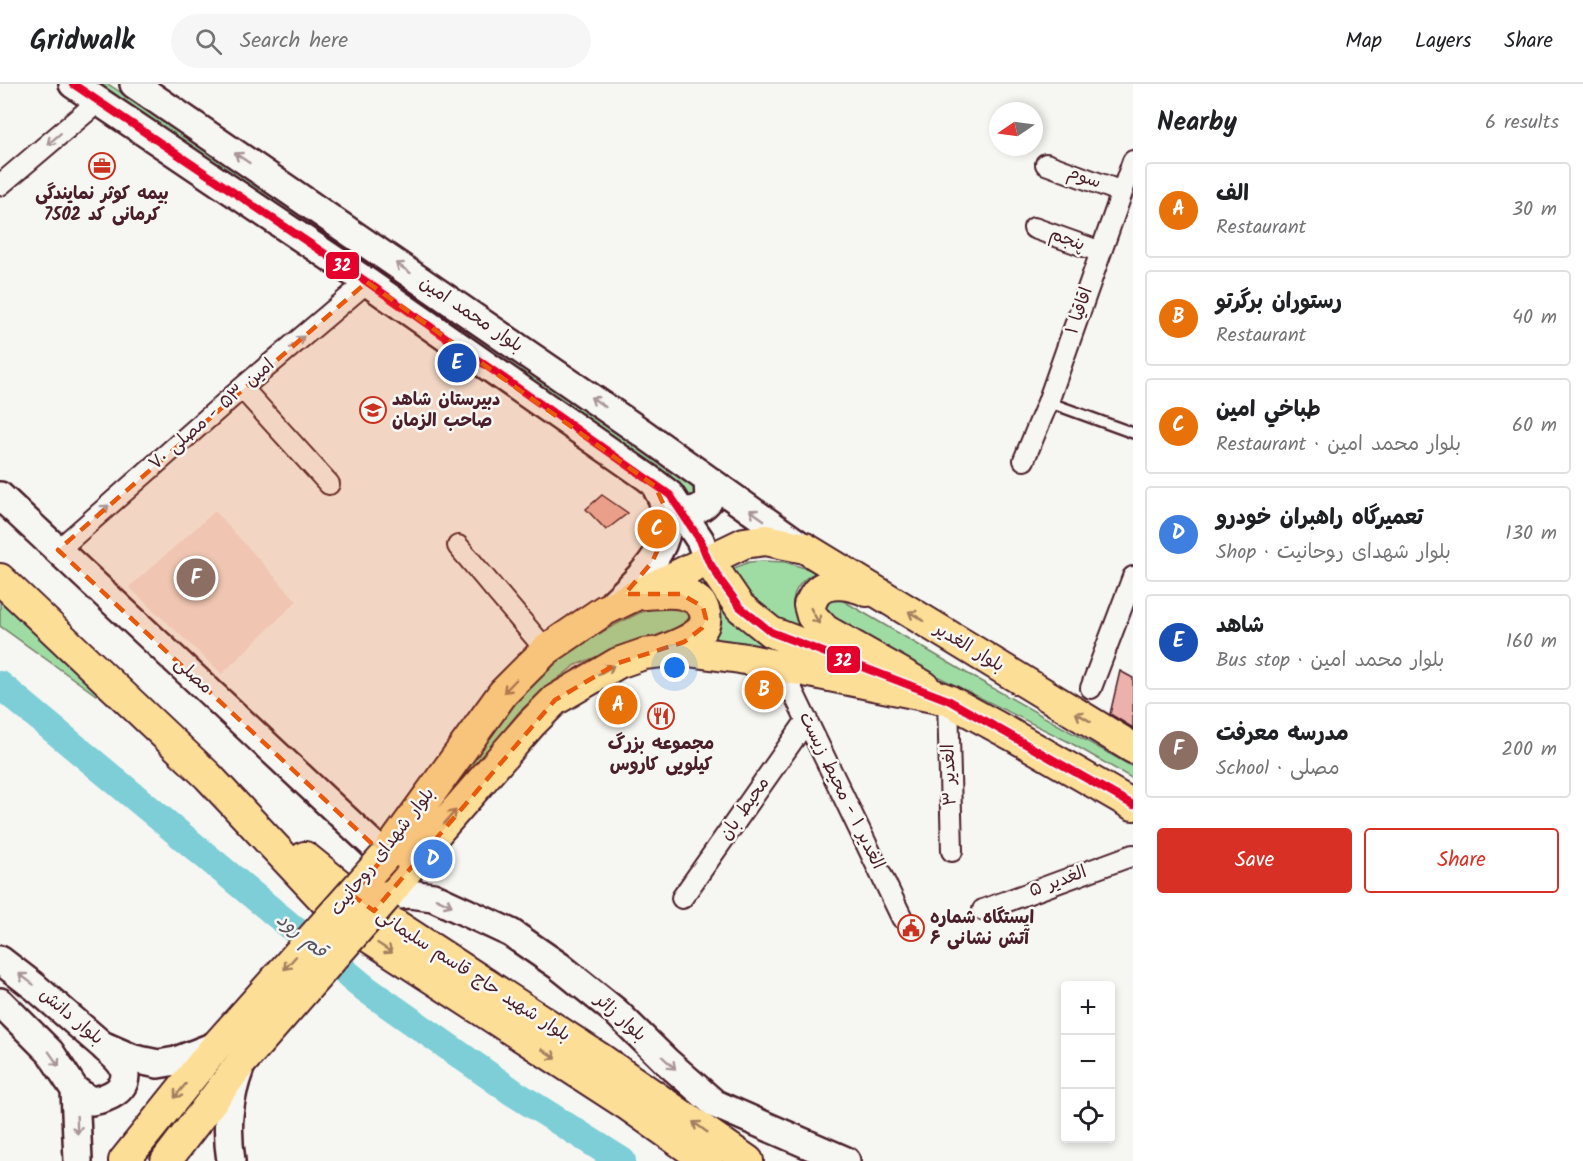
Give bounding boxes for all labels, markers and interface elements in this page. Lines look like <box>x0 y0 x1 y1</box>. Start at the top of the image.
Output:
search box <box>171 14 591 68</box>
text: Gridwalk <box>30 19 135 64</box>
text: Search here <box>240 24 348 59</box>
icon: search <box>192 25 225 58</box>
text: Map <box>1345 25 1382 58</box>
text: Layers <box>1415 25 1471 58</box>
text: Share <box>1504 25 1553 58</box>
north arrow <box>989 102 1043 156</box>
text: Nearby <box>1157 102 1237 144</box>
text: 6 results <box>1485 107 1559 139</box>
one-way arrow <box>46 133 62 146</box>
office icon: بیمه کوثر نمایندگی کرمانی کد 7502 <box>87 151 117 181</box>
one-way arrow <box>234 152 250 164</box>
street label: سوم <box>1063 159 1105 197</box>
text: الف <box>1216 177 1249 212</box>
place label: بیمه کوثر نمایندگی کرمانی کد 7502 <box>35 180 169 230</box>
text: A <box>1172 194 1185 226</box>
text: 30 m <box>1512 194 1557 226</box>
text: Restaurant <box>1216 212 1306 244</box>
street label: پنجم <box>1045 220 1089 260</box>
line badge: 32 <box>325 251 360 280</box>
text: 32 <box>332 254 351 279</box>
one-way arrow <box>395 262 411 274</box>
street label: بلوار محمد امین <box>413 269 529 361</box>
street label: اقاقیا ۱ <box>1058 283 1102 339</box>
text: رستوران برگرتو <box>1216 285 1342 320</box>
text: B <box>1172 302 1185 334</box>
text: 40 m <box>1512 302 1557 334</box>
text: Restaurant <box>1216 320 1306 352</box>
one-way arrow <box>289 335 304 349</box>
pin: E <box>438 340 476 386</box>
street label: امین ۵۳ - مصلی ۷۰ <box>142 352 282 478</box>
place label: دبیرستان شاهد صاحب الزمان <box>392 386 500 436</box>
text: طباخي امين <box>1216 393 1321 428</box>
school or university icon: دبیرستان شاهد صاحب الزمان <box>358 395 388 425</box>
one-way arrow <box>590 396 607 408</box>
text: C <box>1172 410 1185 442</box>
text: 60 m <box>1512 410 1557 442</box>
text: Restaurant · بلوار محمد امین <box>1216 429 1461 461</box>
text: تعمیرگاه راهبران خودرو <box>1216 501 1423 536</box>
one-way arrow <box>94 504 109 518</box>
pin: C <box>638 506 676 552</box>
one-way arrow <box>750 509 766 521</box>
text: D <box>1172 518 1185 550</box>
text: 130 m <box>1505 518 1557 550</box>
text: Shop · بلوار شهدای روحانیت <box>1216 537 1451 569</box>
pin: F <box>176 556 216 600</box>
one-way arrow <box>809 607 821 624</box>
text: شاهد <box>1216 609 1264 644</box>
one-way arrow <box>908 610 925 622</box>
street label: بلوار الغدیر <box>927 615 1010 680</box>
text: E <box>1173 626 1184 658</box>
text: 160 m <box>1506 626 1557 658</box>
line badge: 32 <box>826 645 861 674</box>
text: Bus stop · بلوار محمد امین <box>1216 645 1444 677</box>
text: 32 <box>833 649 852 674</box>
street label: مصلی <box>167 650 219 702</box>
your location <box>660 653 689 682</box>
one-way arrow <box>596 664 614 675</box>
pin: B <box>744 668 783 712</box>
one-way arrow <box>503 678 518 693</box>
pin: A <box>598 682 638 728</box>
restaurant icon: مجموعه بزرگ کیلویی کاروس <box>646 701 676 731</box>
street label: الغدیر ۱ - محیط زیست <box>790 707 892 875</box>
one-way arrow <box>1075 711 1092 723</box>
text: مدرسه معرفت <box>1216 717 1349 752</box>
place label: مجموعه بزرگ کیلویی کاروس <box>608 730 714 780</box>
text: F <box>1173 734 1184 766</box>
text: 200 m <box>1501 734 1557 766</box>
street label: الغدیر ۳ <box>934 744 966 806</box>
text: School · مصلی <box>1216 753 1340 785</box>
street label: محیط بان <box>712 771 778 847</box>
street label: بلوار شهدای روحانیت <box>323 781 443 923</box>
one-way arrow <box>443 809 456 825</box>
button: Save <box>1157 828 1352 893</box>
button: Share <box>1364 828 1559 893</box>
pin: D <box>414 836 452 882</box>
street label: الغدیر ۵ <box>1025 858 1091 906</box>
one-way arrow <box>435 896 453 908</box>
street label: بلوار شهید حاج قاسم سلیمانی <box>370 902 576 1050</box>
place label: ایستگاه شماره ۶ آتش نشانی <box>930 904 1034 954</box>
water label: قم رود <box>268 905 335 968</box>
public building icon: ایستگاه شماره ۶ آتش نشانی <box>896 913 926 943</box>
one-way arrow <box>376 942 393 954</box>
one-way arrow <box>283 955 297 970</box>
one-way arrow <box>18 973 34 986</box>
street label: بلوار دانش <box>32 981 110 1053</box>
map controls <box>1061 981 1115 1143</box>
button: + <box>1061 981 1115 1035</box>
street label: بلوار زائر <box>586 985 653 1049</box>
button: − <box>1061 1035 1115 1089</box>
one-way arrow <box>540 1048 557 1060</box>
one-way arrow <box>48 1050 60 1066</box>
one-way arrow <box>661 1056 676 1070</box>
one-way arrow <box>173 1083 187 1098</box>
button: locate <box>1061 1089 1115 1143</box>
one-way arrow <box>71 1115 82 1135</box>
one-way arrow <box>693 1121 709 1133</box>

